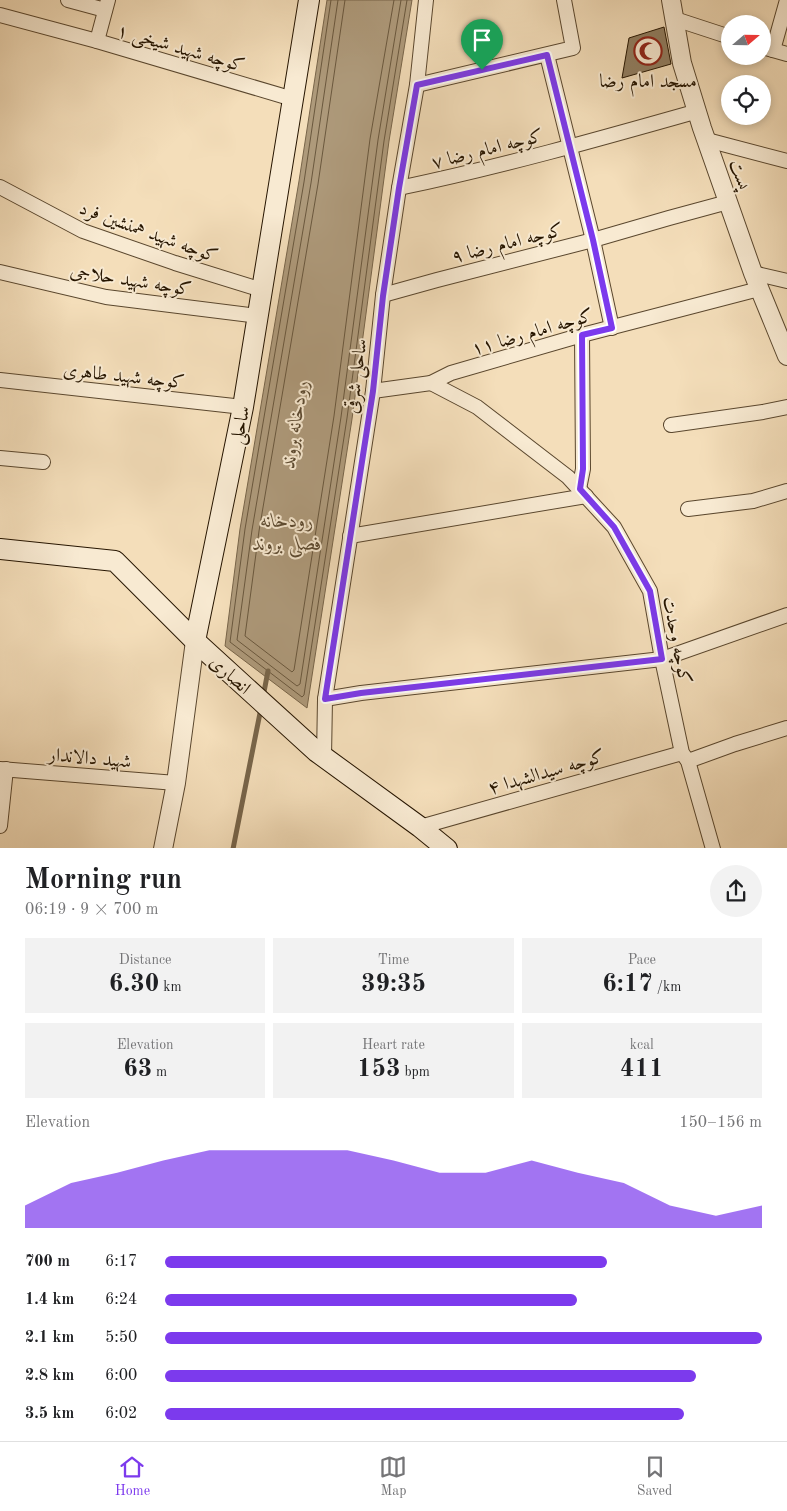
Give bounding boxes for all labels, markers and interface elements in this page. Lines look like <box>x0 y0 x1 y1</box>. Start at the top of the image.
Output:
north arrow <box>721 15 771 65</box>
map controls <box>721 15 771 125</box>
pin <box>461 19 503 70</box>
street label: کوچه شهید شیخی ۱ <box>114 21 247 79</box>
icon: arrive <box>468 26 496 54</box>
mosque icon: مسجد امام رضا <box>633 36 663 66</box>
place label: مسجد امام رضا <box>599 73 697 97</box>
button: locate <box>721 75 771 125</box>
street label: کوچه امام رضا ۷ <box>430 126 547 178</box>
street label: پست <box>723 157 753 195</box>
street label: کوچه شهید همنشین فرد <box>76 199 220 269</box>
street label: کوچه امام رضا ۹ <box>450 220 567 272</box>
street label: کوچه شهید حلاجی <box>68 262 193 302</box>
street label: کوچه امام رضا ۱۱ <box>469 306 597 365</box>
street label: ساحلی شرقی <box>342 338 374 415</box>
street label: کوچه شهید طاهری <box>62 361 186 395</box>
water label: رودخانه بروند <box>279 379 313 470</box>
street label: ساحلی <box>228 404 257 447</box>
water label: رودخانه فصلی بروند <box>252 512 322 558</box>
street label: کوچه وحدت <box>656 595 694 686</box>
street label: انصاری <box>205 653 253 699</box>
street label: شهید دالاندار <box>45 746 132 774</box>
street label: کوچه سیدالشهدا ۴ <box>486 747 608 801</box>
button: share <box>710 865 762 917</box>
text: Morning run <box>25 867 182 895</box>
text: 06:19 · 9 × 700 m <box>25 902 158 918</box>
text: Distance <box>119 953 172 967</box>
text: Time <box>378 953 409 967</box>
text: Pace <box>628 953 656 967</box>
text: 6.30 <box>109 972 159 997</box>
text: 39:35 <box>361 972 426 997</box>
text: 6:17 <box>602 972 653 997</box>
text: km <box>159 980 182 994</box>
text: /km <box>653 980 681 994</box>
text: Elevation <box>117 1038 174 1052</box>
text: Heart rate <box>362 1038 425 1052</box>
text: kcal <box>630 1038 654 1052</box>
text: 63 <box>123 1057 152 1082</box>
text: 153 <box>357 1057 401 1082</box>
text: 411 <box>620 1057 664 1082</box>
text: m <box>152 1065 167 1079</box>
text: bpm <box>401 1065 430 1079</box>
text: Elevation <box>25 1115 90 1131</box>
text: 150–156 m <box>679 1115 762 1131</box>
text: 700 m <box>25 1254 70 1270</box>
text: 6:17 <box>105 1254 137 1270</box>
text: 1.4 km <box>25 1292 74 1308</box>
text: 6:24 <box>105 1292 137 1308</box>
text: 2.1 km <box>25 1330 74 1346</box>
text: 5:50 <box>105 1330 137 1346</box>
text: 2.8 km <box>25 1368 74 1384</box>
text: 6:00 <box>105 1368 137 1384</box>
text: 3.5 km <box>25 1406 74 1422</box>
text: 6:02 <box>105 1406 137 1422</box>
tab: Home <box>115 1453 150 1500</box>
tab: Map <box>379 1453 407 1500</box>
tab: Saved <box>637 1453 672 1500</box>

